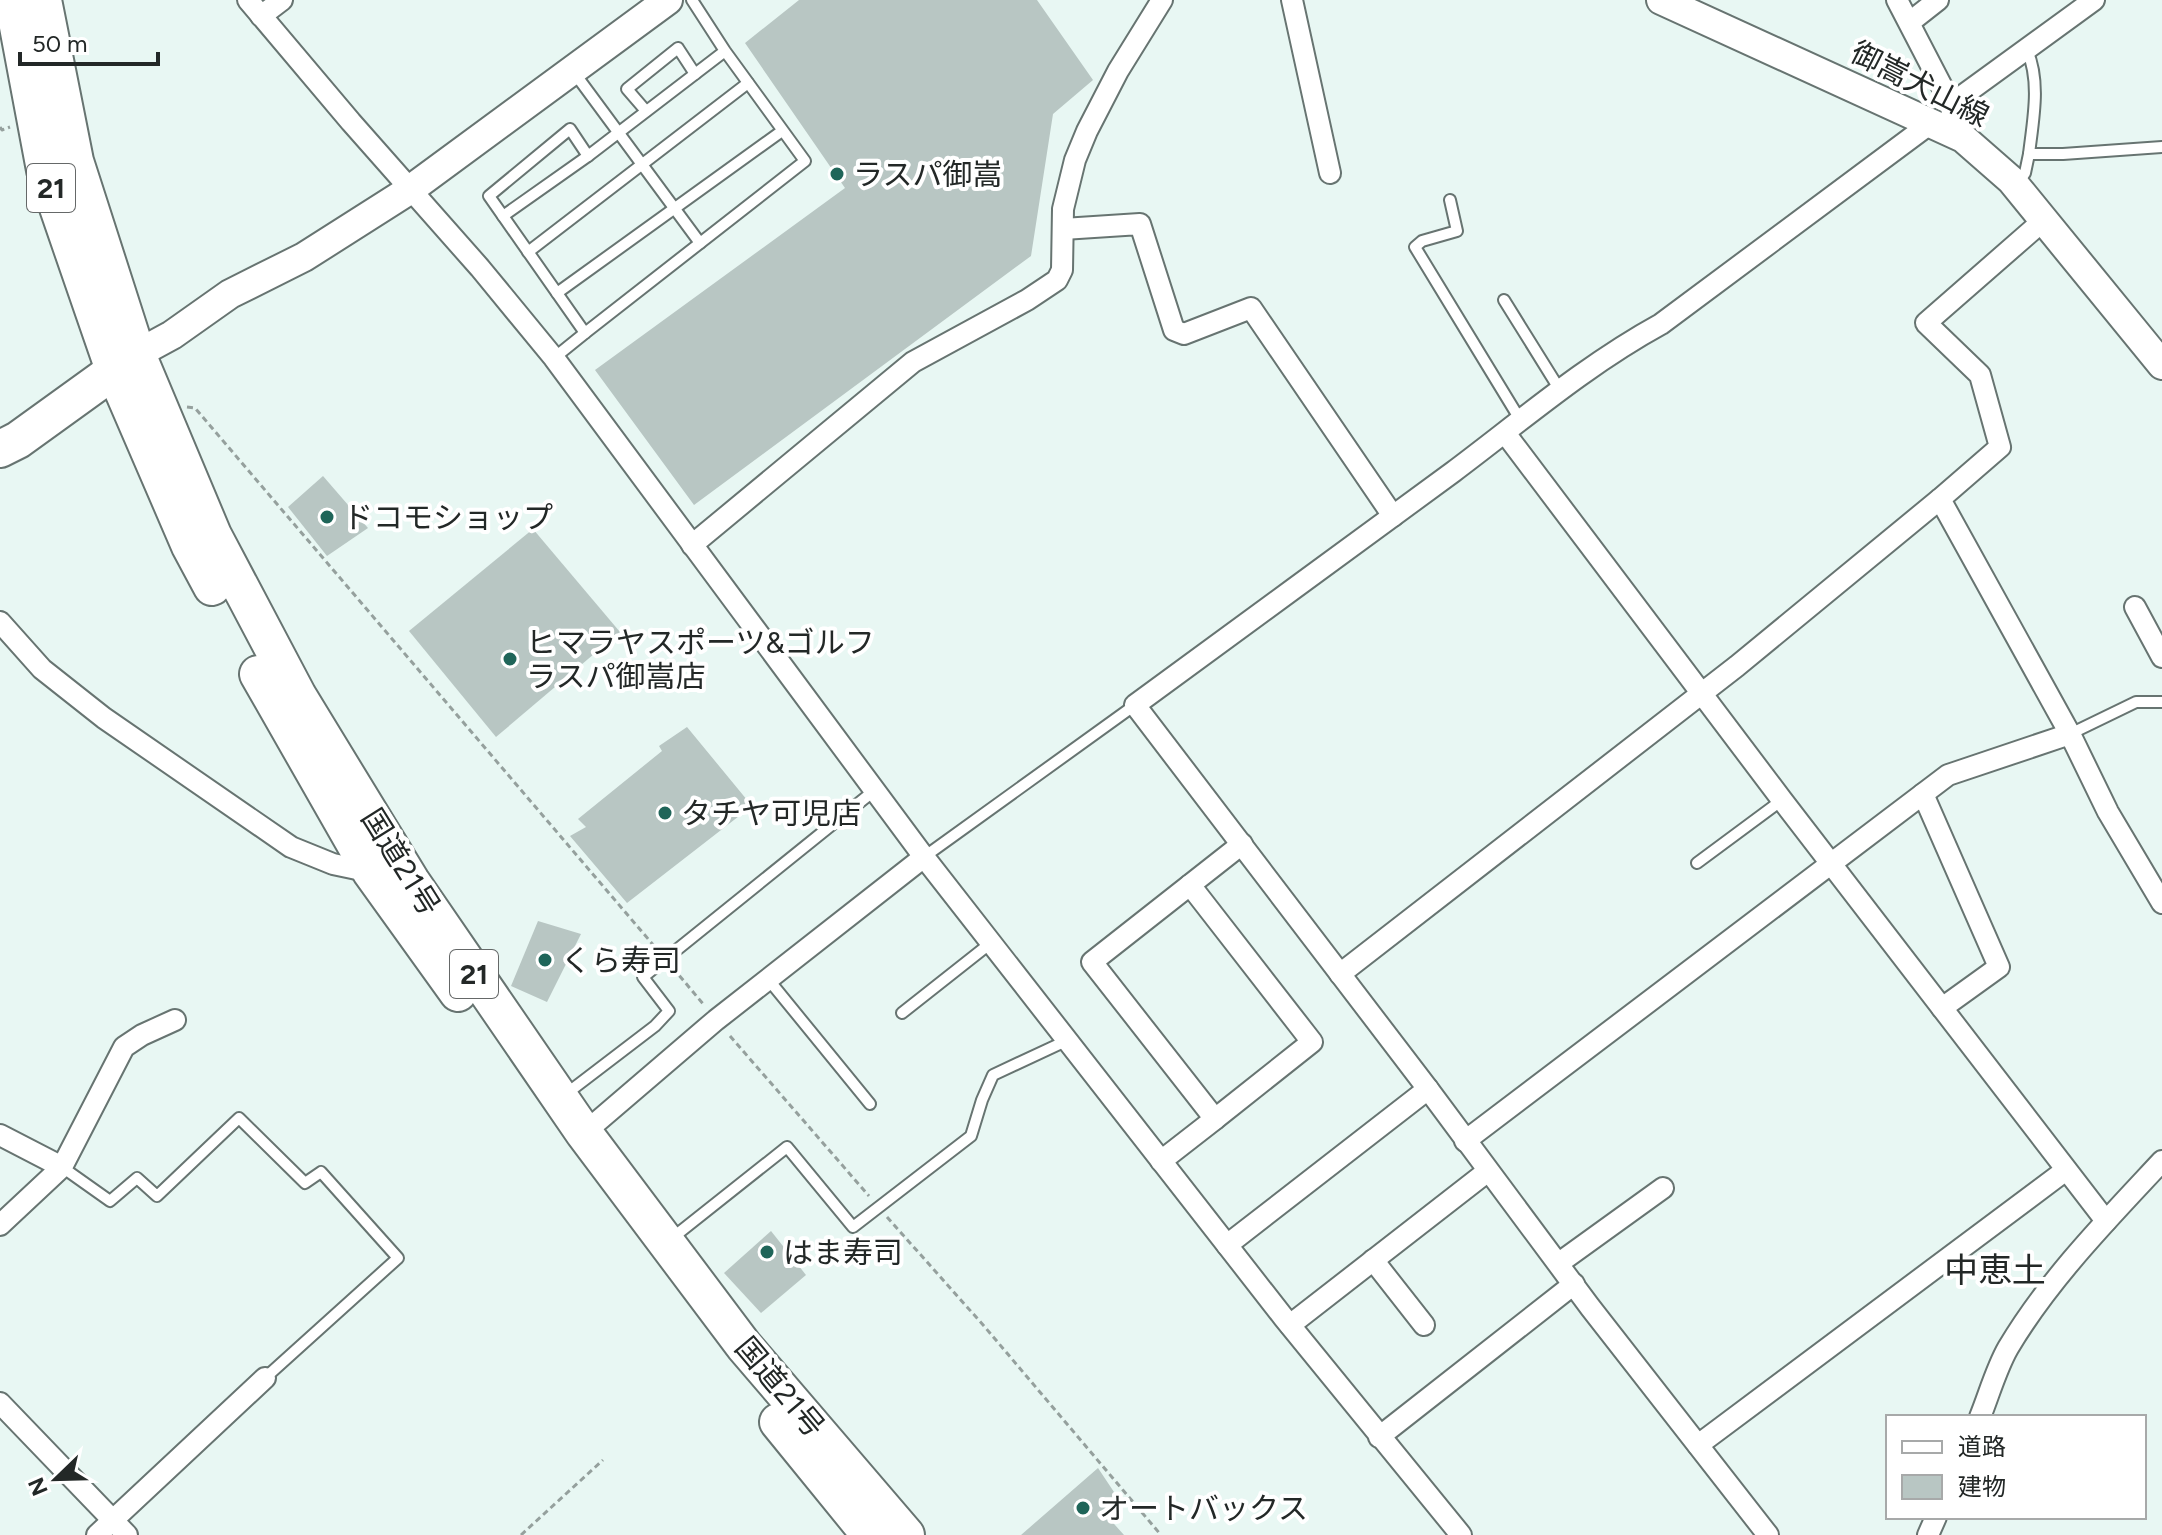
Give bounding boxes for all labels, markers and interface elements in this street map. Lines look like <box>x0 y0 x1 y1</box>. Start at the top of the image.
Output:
scale bar <box>20 16 158 66</box>
text: 50 m <box>32 29 88 58</box>
street label: 御嵩犬山線 <box>1845 33 1995 135</box>
place label: ラスパ御嵩 <box>853 156 1002 193</box>
road number: 21 <box>27 164 75 212</box>
marker: ラスパ御嵩 <box>828 165 846 183</box>
place label: ドコモショップ <box>343 499 553 536</box>
marker: ドコモショップ <box>318 508 336 526</box>
place label: ヒマラヤスポーツ&ゴルフ ラスパ御嵩店 <box>526 624 875 695</box>
marker: ヒマラヤスポーツ&ゴルフ ラスパ御嵩店 <box>501 650 519 668</box>
place label: タチヤ可児店 <box>681 795 861 832</box>
street label: 国道21号 <box>354 802 448 922</box>
marker: タチヤ可児店 <box>656 804 674 822</box>
place label: くら寿司 <box>561 942 681 979</box>
road number: 21 <box>450 950 498 998</box>
marker: くら寿司 <box>536 951 554 969</box>
place label: はま寿司 <box>783 1234 903 1271</box>
marker: はま寿司 <box>758 1243 776 1261</box>
district label: 中恵土 <box>1944 1250 2046 1291</box>
street label: 国道21号 <box>728 1329 832 1445</box>
legend <box>1886 1415 2146 1519</box>
text: 道路 <box>1958 1432 2006 1461</box>
north arrow <box>16 1439 96 1519</box>
text: 建物 <box>1958 1472 2006 1501</box>
text: N <box>22 1474 54 1500</box>
place label: オートバックス <box>1099 1490 1308 1527</box>
marker: オートバックス <box>1074 1499 1092 1517</box>

